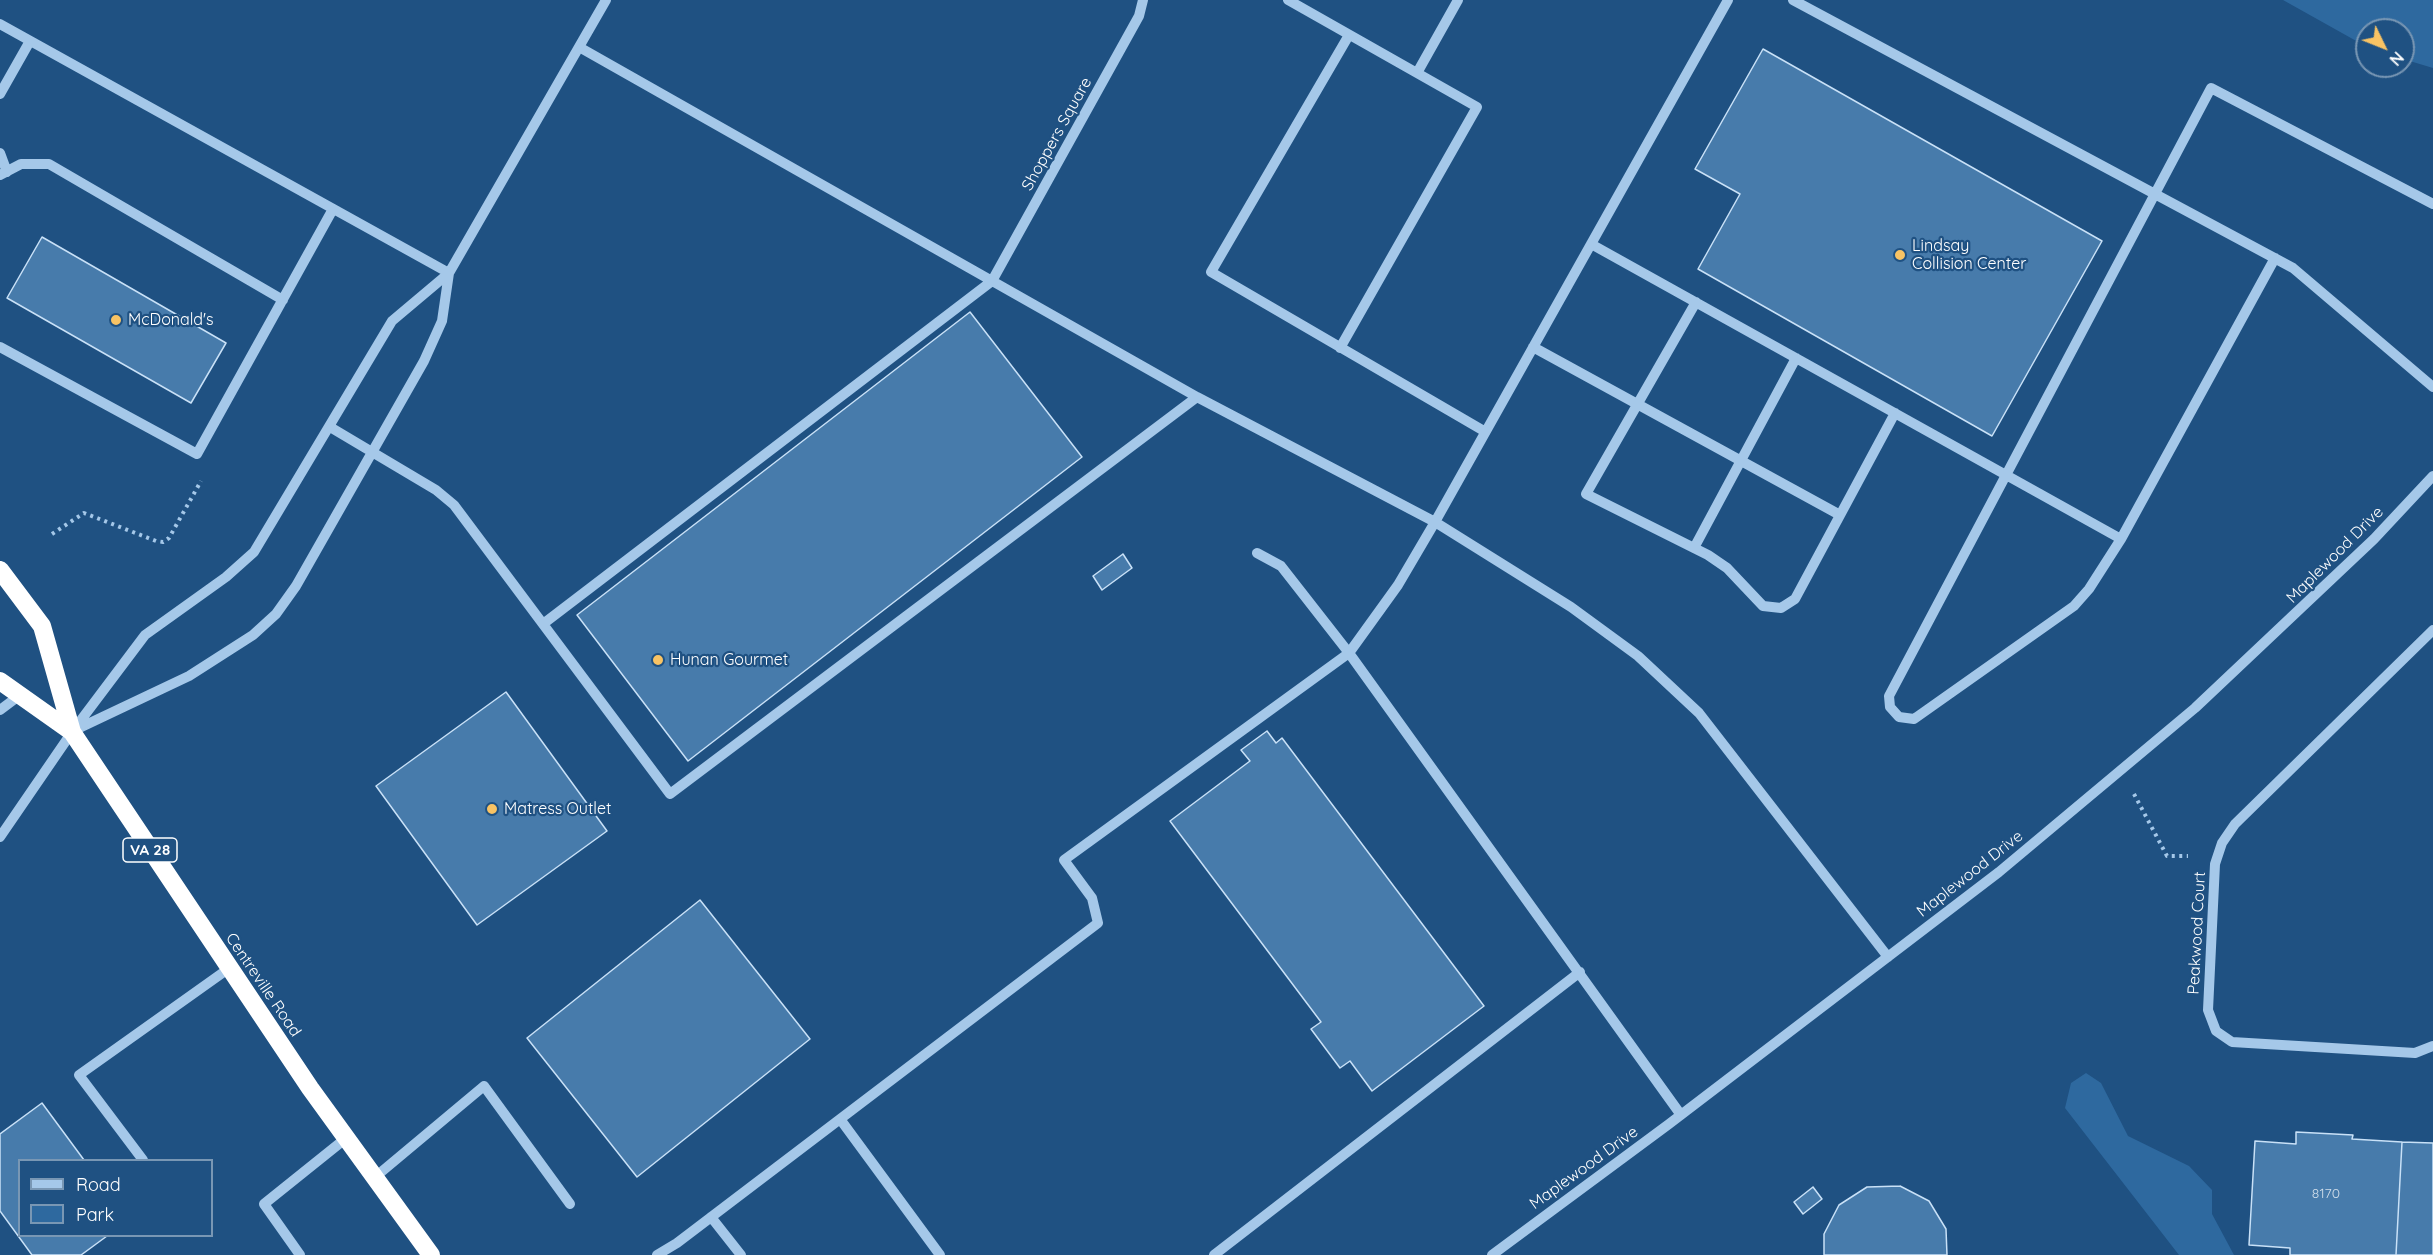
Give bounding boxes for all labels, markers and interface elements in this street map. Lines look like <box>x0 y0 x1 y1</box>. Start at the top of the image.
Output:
north arrow <box>2355 18 2415 78</box>
text: N <box>2385 48 2408 70</box>
street label: Shoppers Square <box>1018 74 1096 194</box>
place label: Lindsay Collision Center <box>1912 236 2026 274</box>
marker: Lindsay Collision Center <box>1893 248 1907 262</box>
place label: McDonald's <box>128 310 214 330</box>
marker: McDonald's <box>109 313 123 327</box>
street label: Maplewood Drive <box>2283 503 2387 607</box>
place label: Hunan Gourmet <box>670 650 788 670</box>
marker: Hunan Gourmet <box>651 653 665 667</box>
place label: Matress Outlet <box>504 799 611 819</box>
marker: Matress Outlet <box>485 802 499 816</box>
street label: Maplewood Drive <box>1913 827 2027 921</box>
road number: VA 28 <box>123 838 177 862</box>
street label: Peakwood Court <box>2184 871 2210 995</box>
street label: Centreville Road <box>221 929 305 1041</box>
street label: Maplewood Drive <box>1526 1122 1642 1214</box>
legend <box>18 1159 213 1237</box>
text: Road <box>76 1173 121 1196</box>
house number: 8170 <box>2312 1186 2340 1202</box>
text: Park <box>76 1203 114 1226</box>

